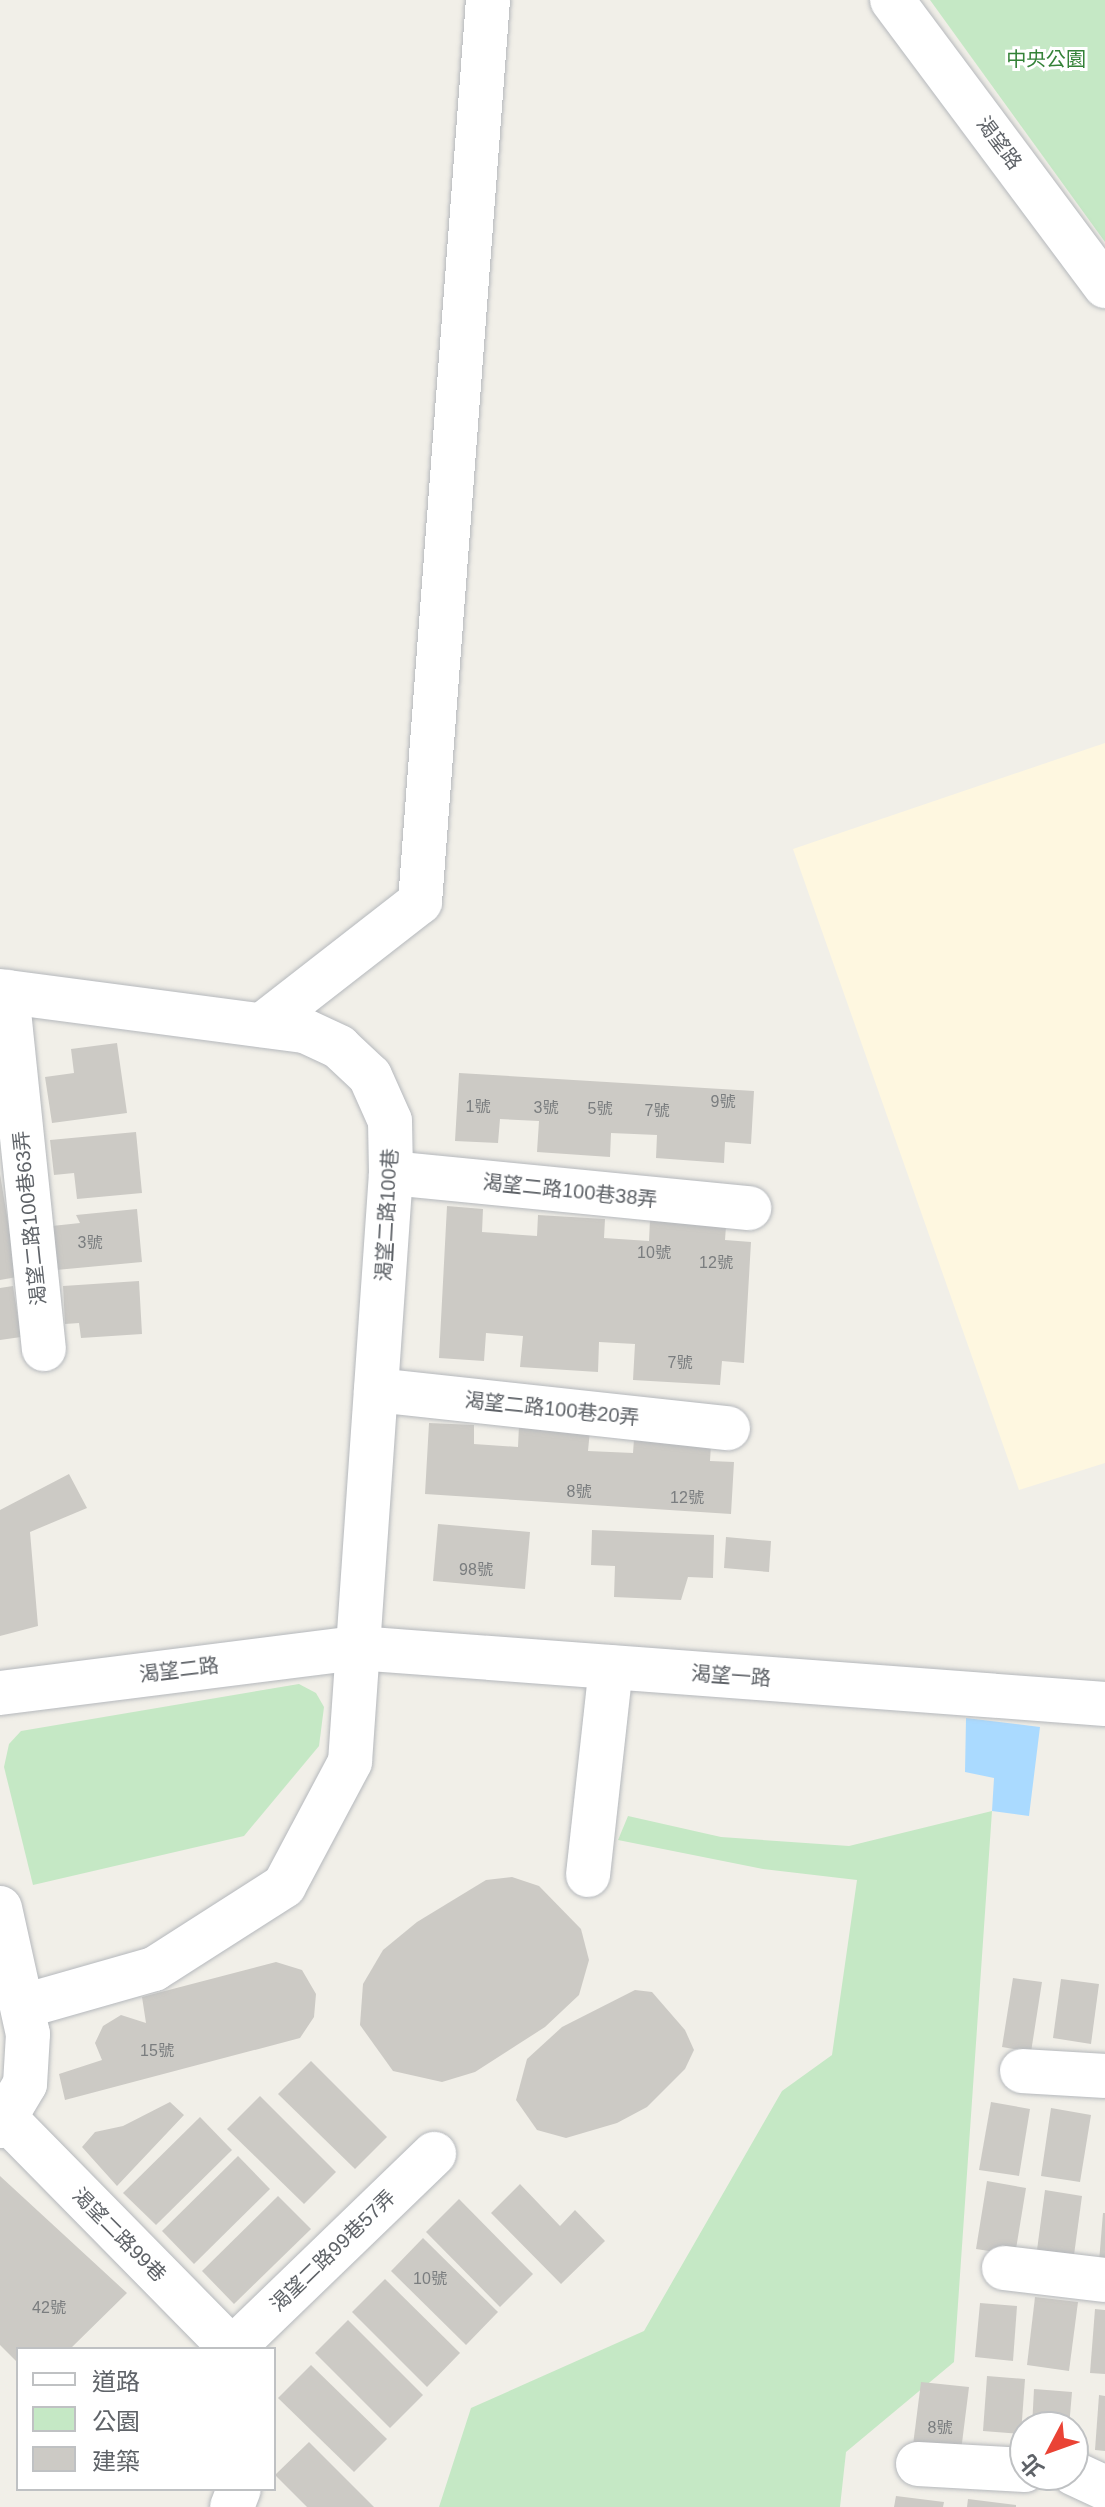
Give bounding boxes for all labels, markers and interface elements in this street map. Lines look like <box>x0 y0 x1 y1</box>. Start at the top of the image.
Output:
park label: 中央公園 <box>1006 47 1086 71</box>
street label: 渴望路 <box>971 112 1027 174</box>
house number: 9號 <box>711 1092 735 1112</box>
house number: 1號 <box>466 1097 490 1117</box>
house number: 3號 <box>534 1098 558 1118</box>
house number: 5號 <box>588 1099 612 1119</box>
house number: 7號 <box>645 1101 669 1121</box>
street label: 渴望二路100巷63弄 <box>9 1129 51 1307</box>
street label: 渴望二路100巷 <box>372 1148 402 1282</box>
street label: 渴望二路100巷38弄 <box>481 1170 659 1212</box>
house number: 3號 <box>78 1233 102 1253</box>
house number: 10號 <box>637 1243 671 1263</box>
house number: 12號 <box>699 1253 733 1273</box>
house number: 7號 <box>668 1353 692 1373</box>
street label: 渴望二路100巷20弄 <box>463 1388 641 1430</box>
house number: 8號 <box>567 1482 591 1502</box>
house number: 12號 <box>670 1488 704 1508</box>
house number: 98號 <box>459 1560 493 1580</box>
street label: 渴望二路 <box>138 1653 220 1687</box>
street label: 渴望一路 <box>690 1661 772 1691</box>
house number: 15號 <box>140 2041 174 2061</box>
street label: 渴望二路99巷 <box>67 2183 171 2287</box>
street label: 渴望二路99巷57弄 <box>266 2185 400 2317</box>
house number: 10號 <box>413 2269 447 2289</box>
house number: 42號 <box>32 2298 66 2318</box>
legend <box>16 2347 276 2491</box>
text: 道路 <box>92 2368 140 2395</box>
text: 公園 <box>92 2408 140 2435</box>
north arrow <box>1009 2411 1089 2491</box>
house number: 8號 <box>928 2418 952 2438</box>
text: 建築 <box>92 2448 140 2475</box>
text: 北 <box>1015 2449 1049 2482</box>

